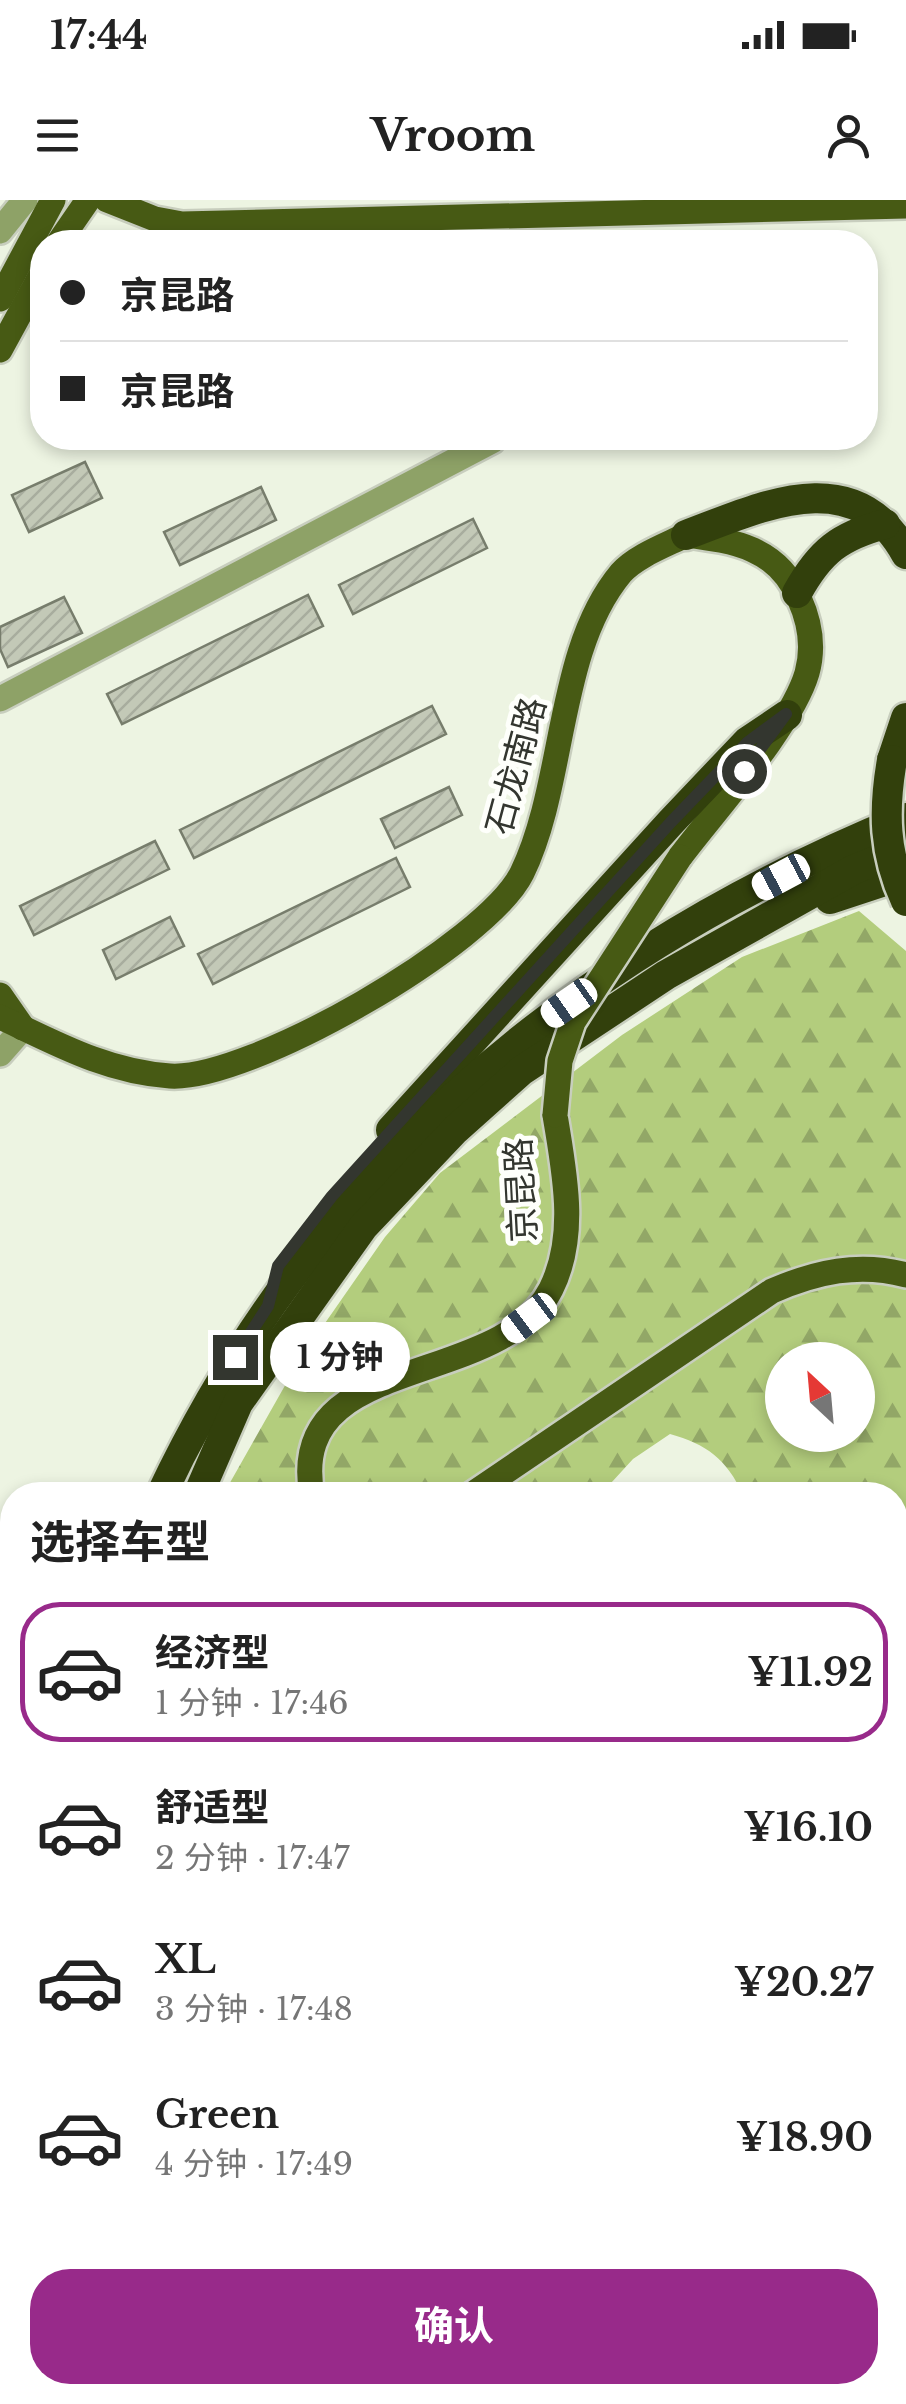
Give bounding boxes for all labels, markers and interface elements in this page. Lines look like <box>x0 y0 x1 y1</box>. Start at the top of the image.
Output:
text: 17:44 <box>50 12 147 59</box>
text: Vroom <box>371 107 535 163</box>
icon: menu <box>30 108 85 163</box>
icon: person <box>821 108 876 163</box>
text: 京昆路 <box>120 272 234 319</box>
text: 京昆路 <box>120 368 234 415</box>
street label: 石龙南路 <box>477 693 554 839</box>
route start <box>722 749 767 794</box>
car <box>747 850 815 904</box>
car <box>536 974 602 1032</box>
street label: 京昆路 <box>496 1136 545 1244</box>
car <box>496 1288 562 1348</box>
callout: 1 分钟 <box>270 1322 410 1392</box>
route end <box>213 1335 258 1380</box>
text: 1 分钟 <box>297 1337 383 1377</box>
north arrow <box>765 1342 875 1452</box>
map controls <box>765 1342 875 1452</box>
text: 选择车型 <box>30 1514 210 1570</box>
icon: car <box>35 1627 125 1717</box>
text: 经济型 <box>155 1629 269 1676</box>
text: ¥11.92 <box>747 1649 873 1696</box>
text: 1 分钟 · 17:46 <box>155 1683 349 1723</box>
icon: car <box>35 1782 125 1872</box>
text: 舒适型 <box>155 1784 269 1831</box>
text: ¥16.10 <box>743 1804 873 1851</box>
text: 2 分钟 · 17:47 <box>155 1838 350 1878</box>
text: XL <box>155 1936 216 1983</box>
icon: car <box>35 1937 125 2027</box>
text: ¥20.27 <box>734 1959 873 2006</box>
text: 3 分钟 · 17:48 <box>155 1989 353 2029</box>
text: Green <box>155 2091 279 2138</box>
icon: car <box>35 2092 125 2182</box>
text: ¥18.90 <box>736 2114 873 2161</box>
text: 4 分钟 · 17:49 <box>155 2144 353 2184</box>
button: 确认 <box>30 2269 878 2384</box>

